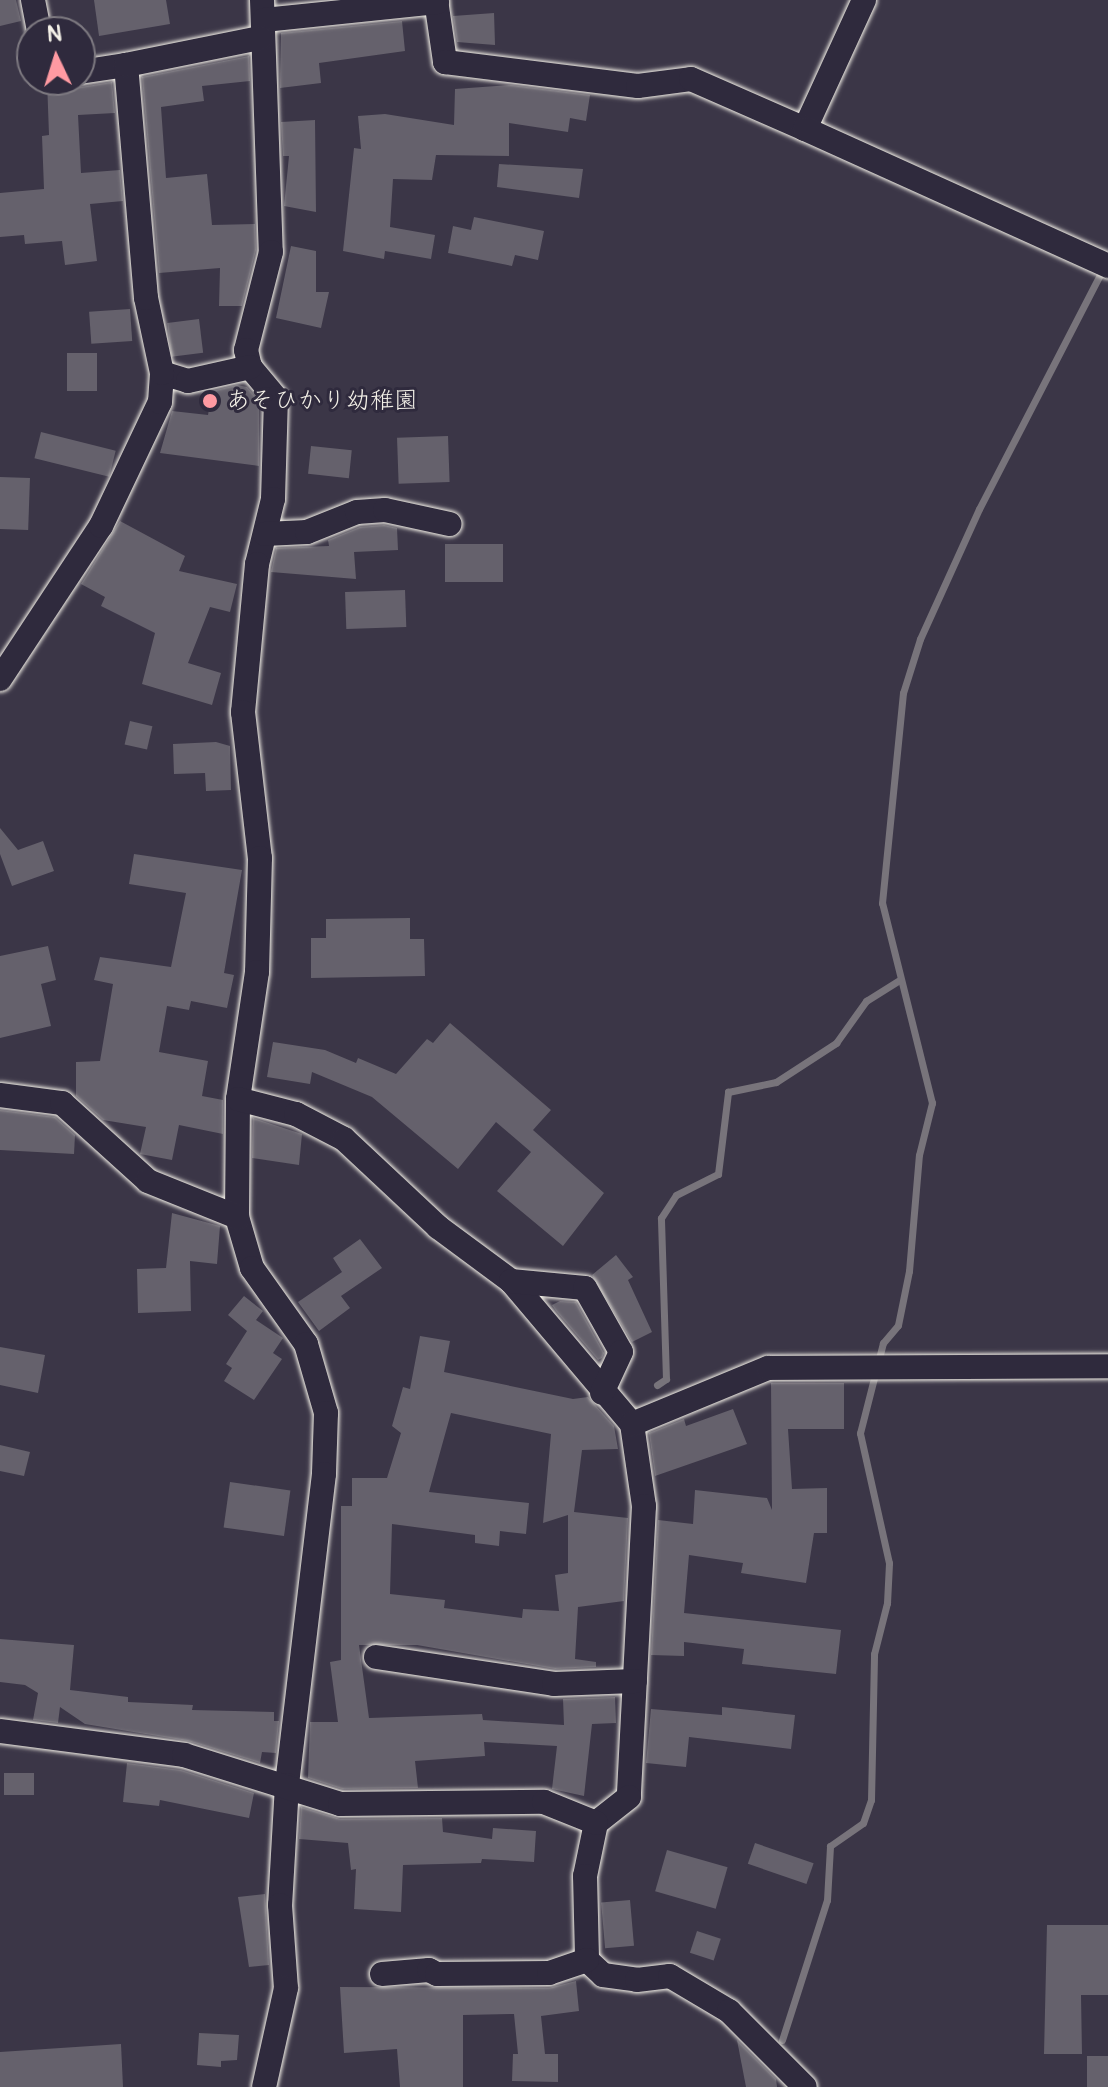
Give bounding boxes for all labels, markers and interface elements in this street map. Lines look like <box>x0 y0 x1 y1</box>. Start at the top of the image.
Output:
north arrow <box>16 16 96 96</box>
text: N <box>46 20 63 49</box>
place label: あそひかり幼稚園 <box>226 387 418 415</box>
marker: あそひかり幼稚園 <box>201 392 219 410</box>

